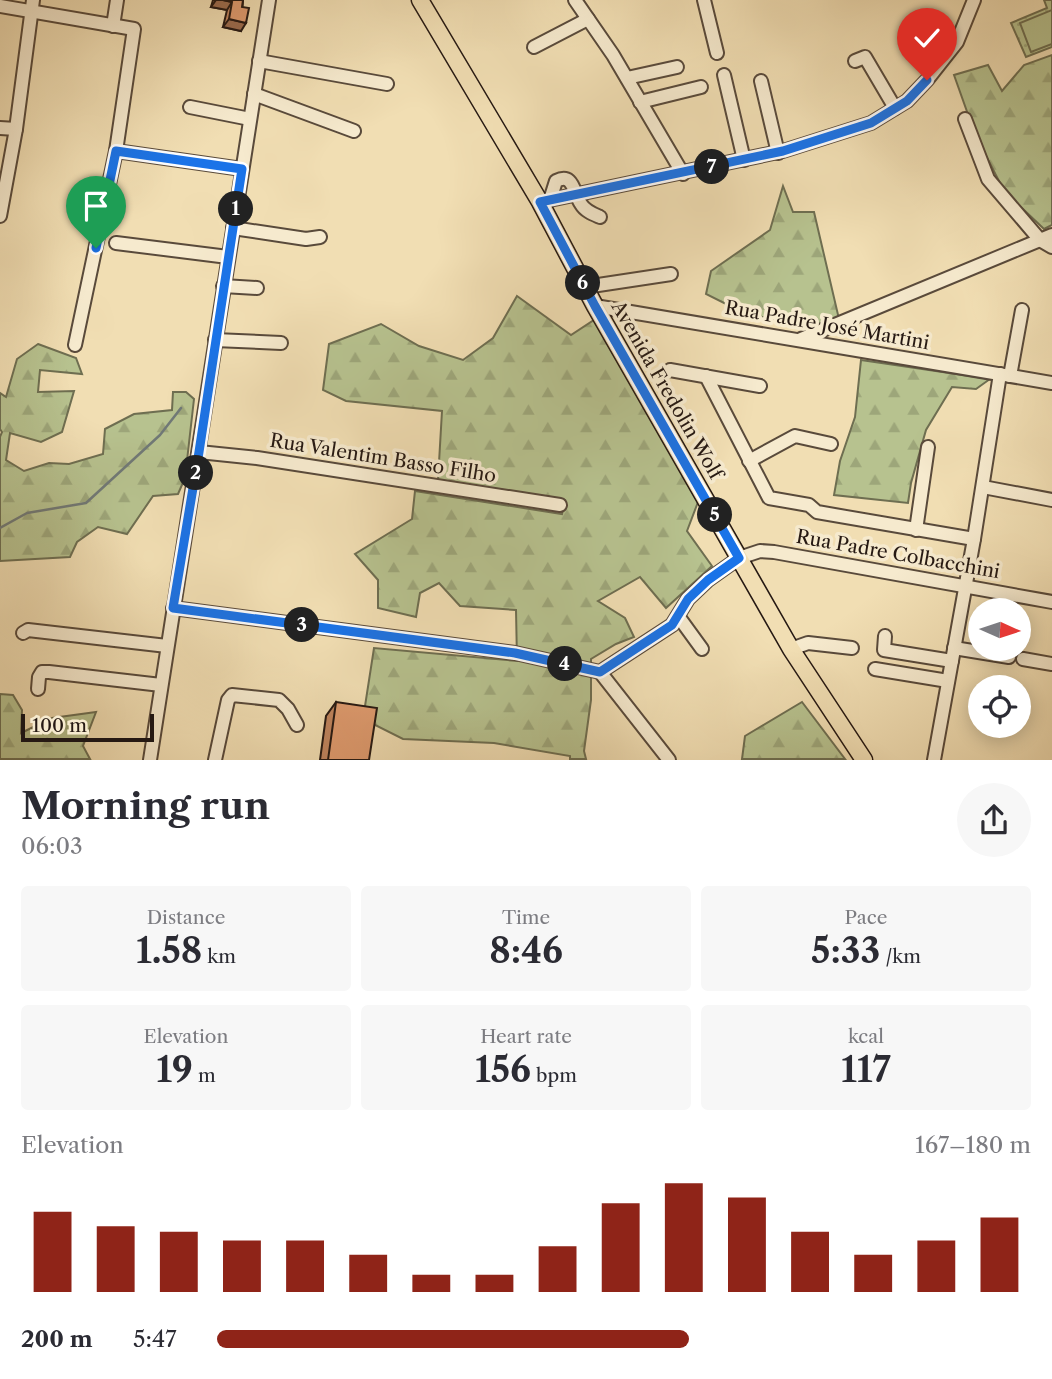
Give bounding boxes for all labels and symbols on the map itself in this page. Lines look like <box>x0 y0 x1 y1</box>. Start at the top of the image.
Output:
pin <box>897 8 957 80</box>
pin: 7 <box>694 150 730 184</box>
pin <box>66 176 126 248</box>
pin: 1 <box>218 192 254 227</box>
pin: 6 <box>566 266 600 300</box>
street label: Avenida Fredolin Wolf <box>606 296 729 485</box>
street label: Rua Padre José Martini <box>723 296 931 354</box>
street label: Rua Valentim Basso Filho <box>268 429 498 487</box>
pin: 2 <box>178 456 214 490</box>
pin: 5 <box>698 498 732 532</box>
street label: Rua Padre Colbacchini <box>794 525 1002 583</box>
north arrow <box>968 598 1031 662</box>
pin: 3 <box>284 608 320 642</box>
pin: 4 <box>548 646 582 682</box>
scale bar <box>21 710 154 742</box>

